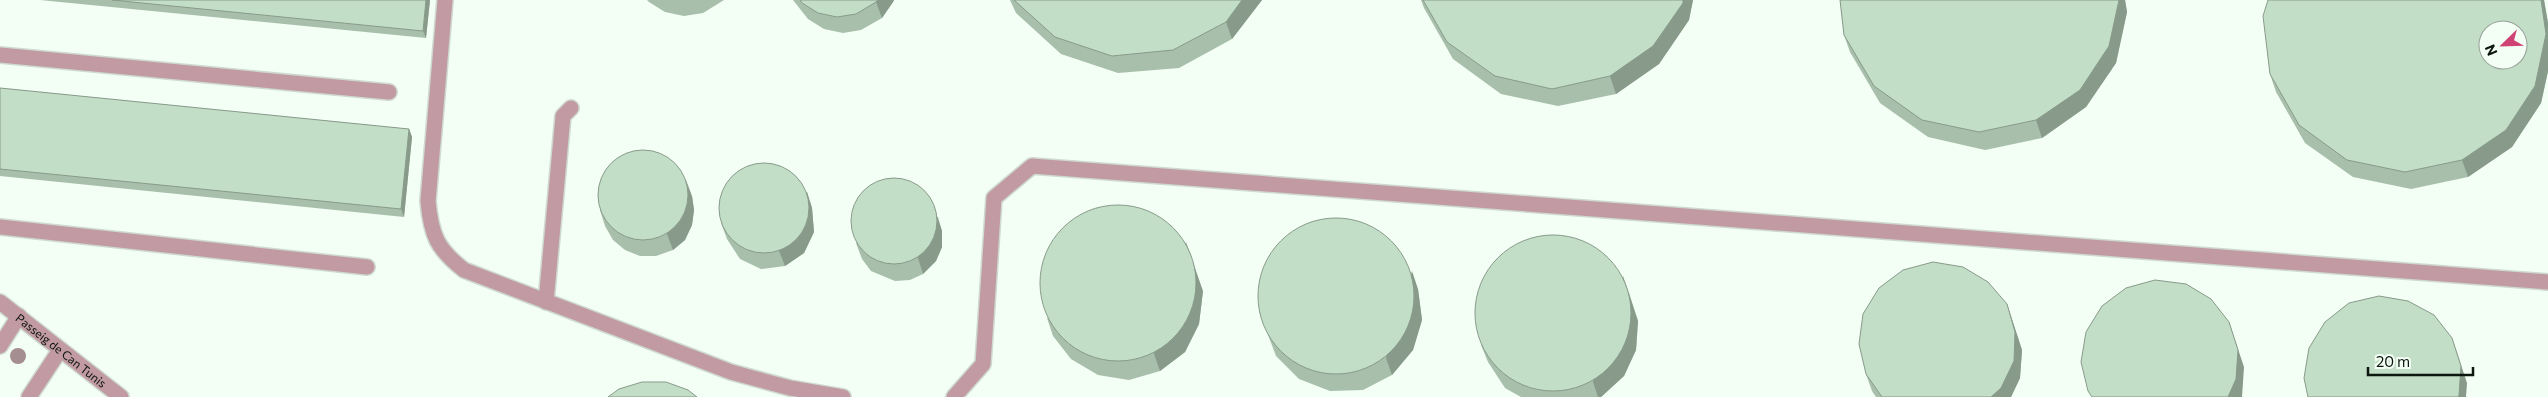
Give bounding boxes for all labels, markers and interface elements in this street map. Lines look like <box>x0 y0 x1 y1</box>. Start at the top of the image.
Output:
north arrow <box>2478 20 2528 70</box>
text: N <box>2481 42 2500 58</box>
street label: Passeig de Can Tunis <box>13 310 109 390</box>
scale bar <box>2368 344 2473 376</box>
text: 20 m <box>2376 352 2410 370</box>

